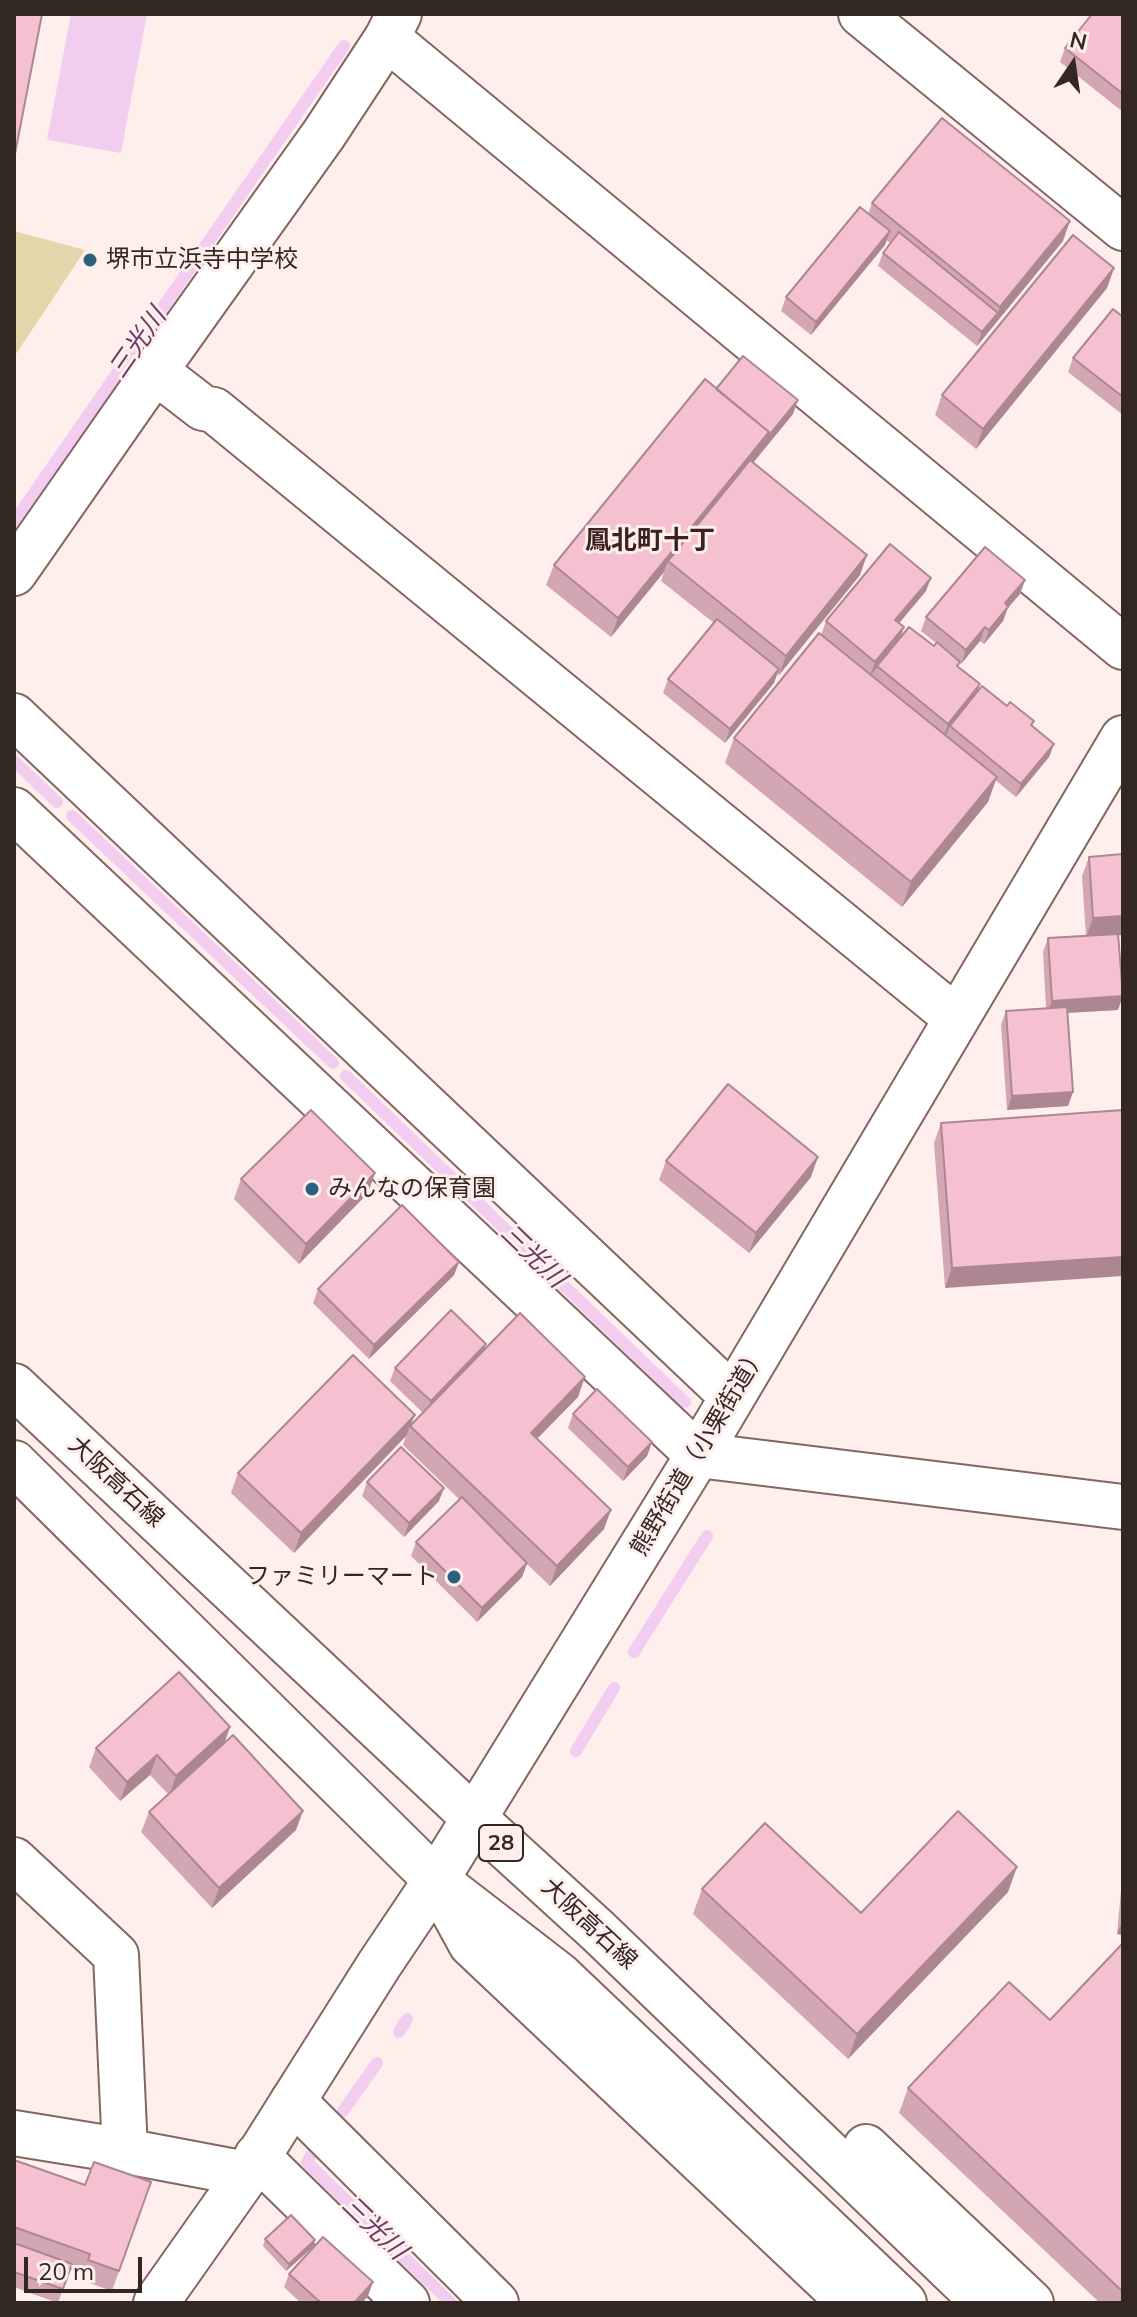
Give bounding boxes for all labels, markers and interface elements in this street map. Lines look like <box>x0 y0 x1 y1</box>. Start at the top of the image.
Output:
north arrow <box>1033 24 1113 104</box>
text: N <box>1067 25 1090 56</box>
place label: 堺市立浜寺中学校 <box>106 246 298 274</box>
marker: 堺市立浜寺中学校 <box>81 251 99 269</box>
water label: 三光川 <box>103 302 173 384</box>
district label: 鳳北町十丁 <box>585 525 715 557</box>
place label: みんなの保育園 <box>328 1175 496 1203</box>
marker: みんなの保育園 <box>303 1180 321 1198</box>
water label: 三光川 <box>494 1218 572 1294</box>
street label: 熊野街道（小栗街道） <box>625 1341 773 1561</box>
street label: 大阪高石線 <box>62 1431 170 1533</box>
place label: ファミリーマート <box>246 1563 438 1591</box>
marker: ファミリーマート <box>445 1568 463 1586</box>
road number: 28 <box>479 1825 523 1861</box>
street label: 大阪高石線 <box>535 1873 643 1975</box>
water label: 三光川 <box>335 2190 413 2266</box>
scale bar <box>28 2241 146 2291</box>
text: 20 m <box>38 2256 94 2286</box>

